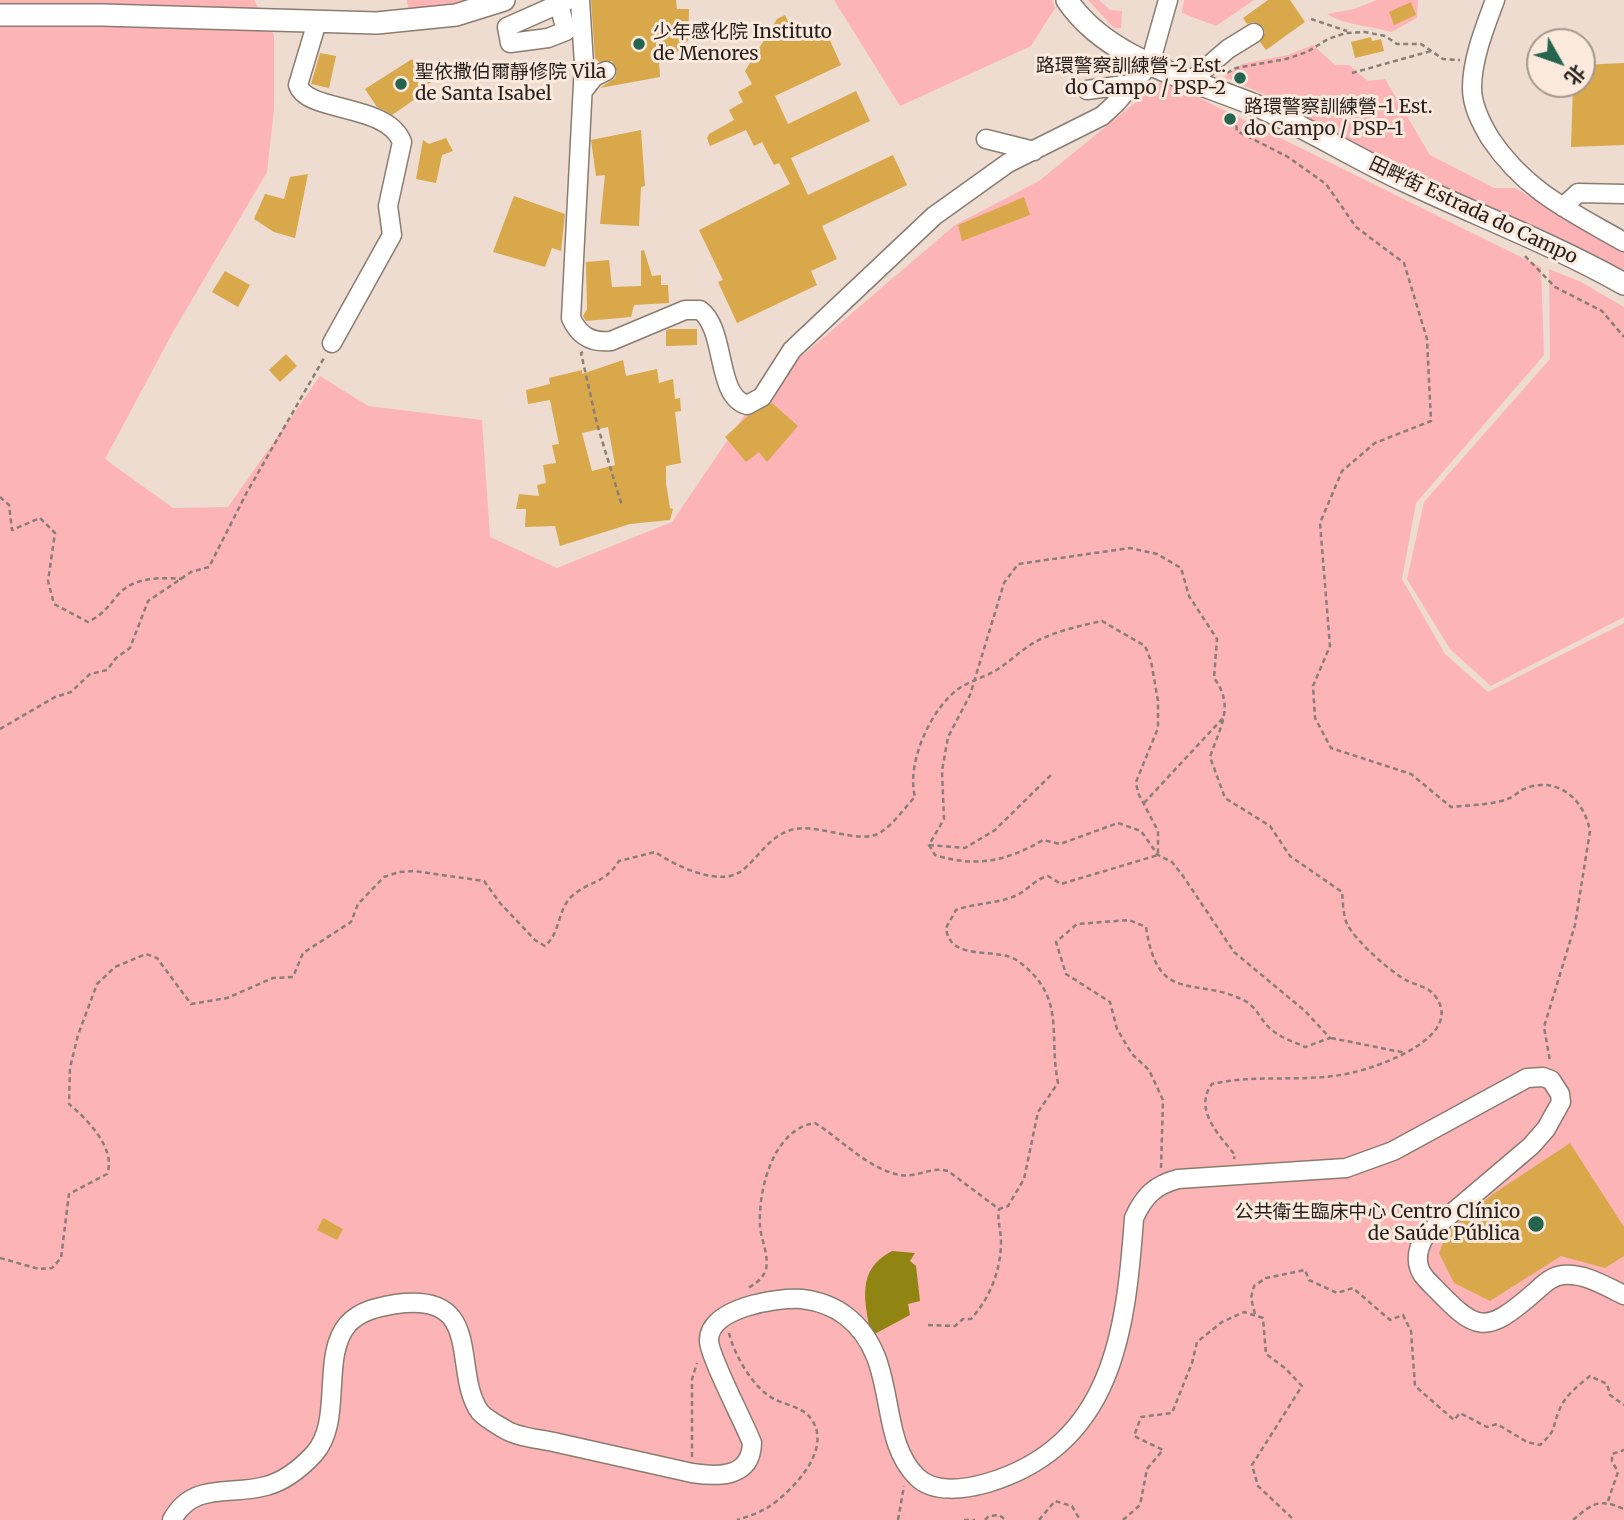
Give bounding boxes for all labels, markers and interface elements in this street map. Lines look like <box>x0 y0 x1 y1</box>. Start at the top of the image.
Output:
place label: 少年感化院 Instituto de Menores <box>653 22 832 66</box>
north arrow <box>1526 28 1596 98</box>
marker: 少年感化院 Instituto de Menores <box>631 36 647 52</box>
place label: 路環警察訓練營-2 Est. do Campo / PSP-2 <box>1036 56 1226 100</box>
text: 北 <box>1560 60 1591 90</box>
place label: 聖依撒伯爾靜修院 Vila de Santa Isabel <box>415 62 606 106</box>
marker: 路環警察訓練營-2 Est. do Campo / PSP-2 <box>1232 70 1248 86</box>
marker: 聖依撒伯爾靜修院 Vila de Santa Isabel <box>393 76 409 92</box>
place label: 路環警察訓練營-1 Est. do Campo / PSP-1 <box>1244 97 1433 141</box>
marker: 路環警察訓練營-1 Est. do Campo / PSP-1 <box>1222 111 1238 127</box>
street label: 田畔街 Estrada do Campo <box>1365 153 1581 269</box>
place label: 公共衛生臨床中心 Centro Clínico de Saúde Pública <box>1234 1202 1520 1246</box>
marker: 公共衛生臨床中心 Centro Clínico de Saúde Pública <box>1526 1214 1546 1234</box>

